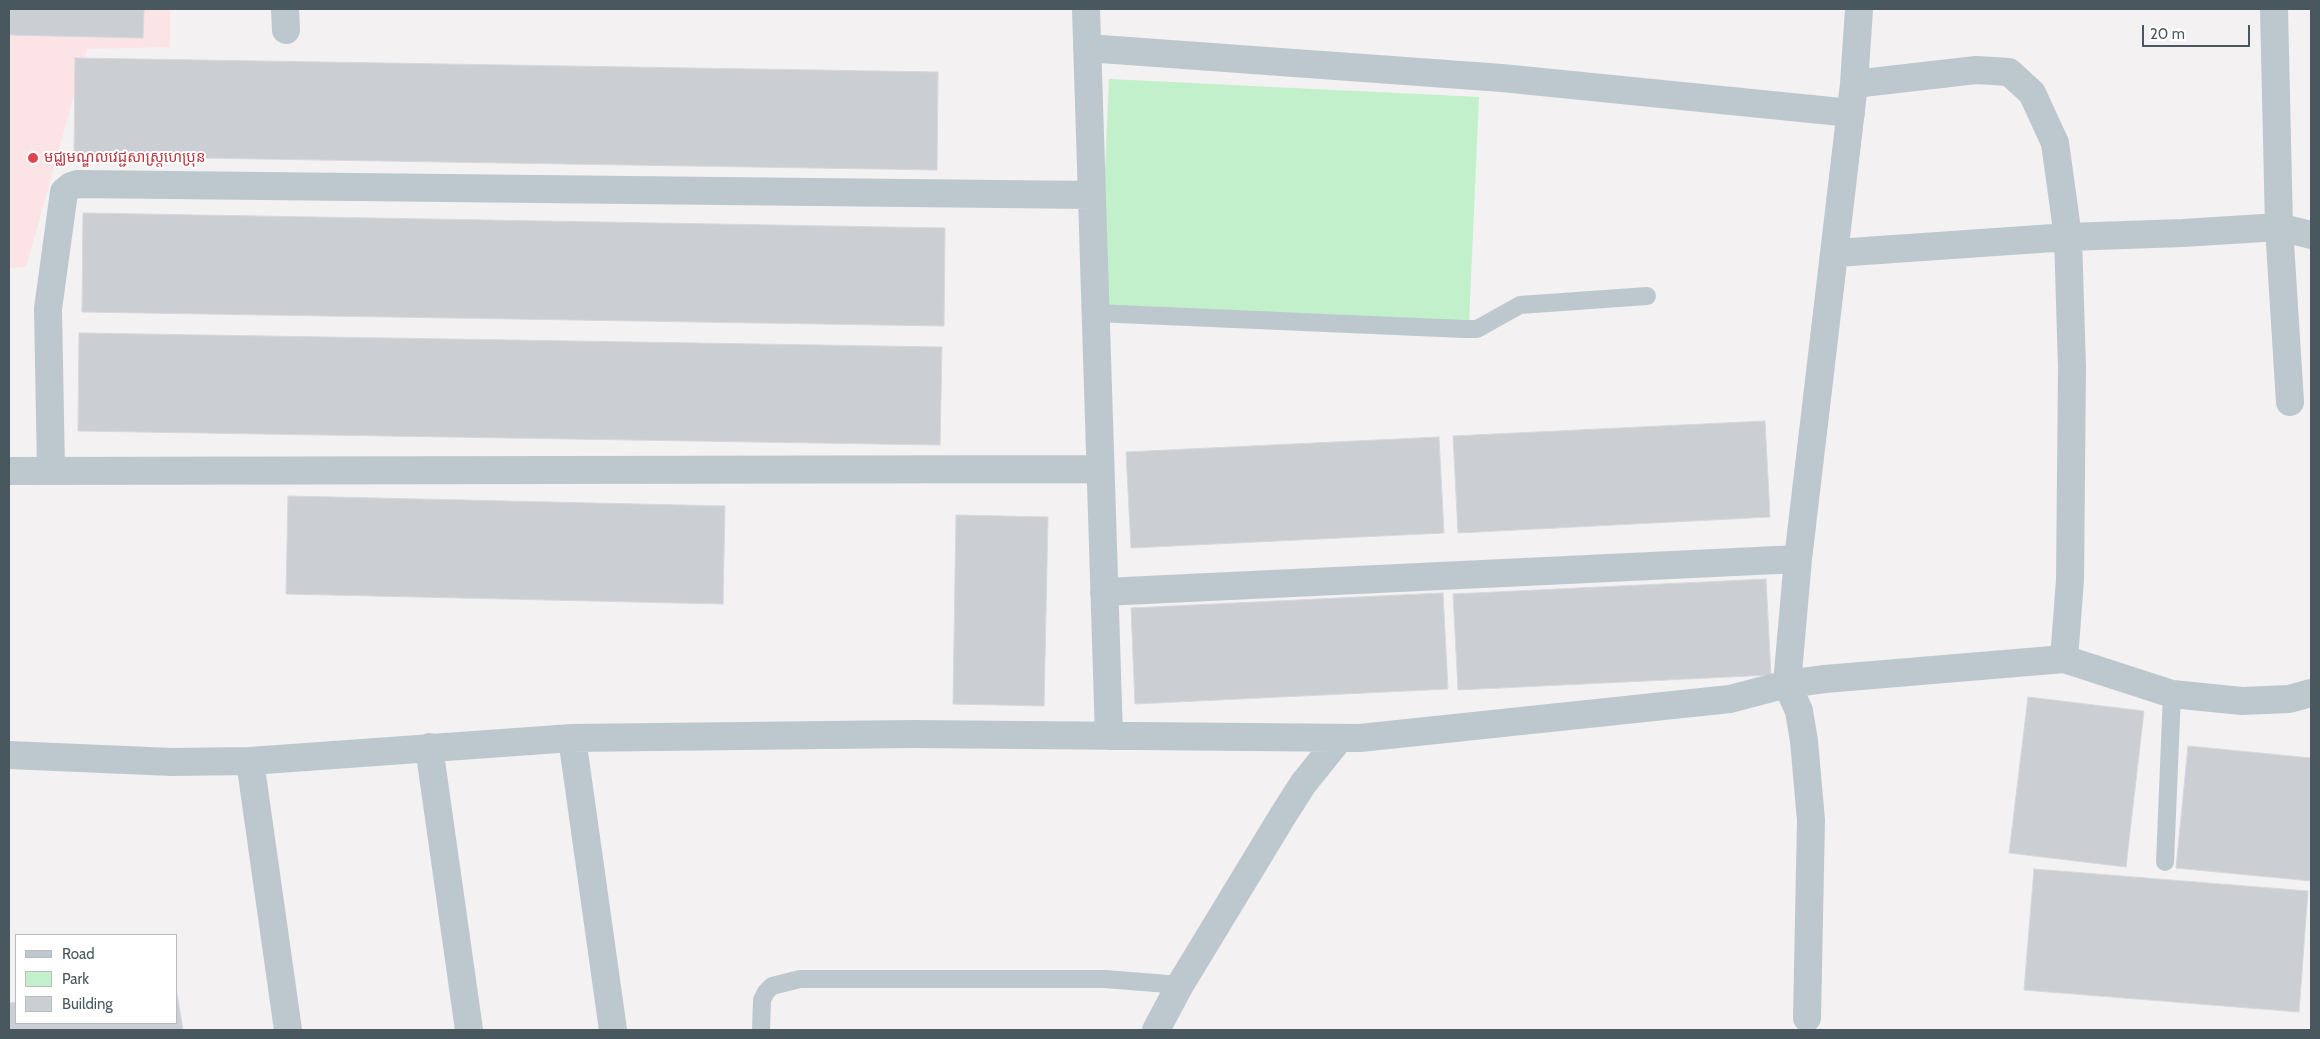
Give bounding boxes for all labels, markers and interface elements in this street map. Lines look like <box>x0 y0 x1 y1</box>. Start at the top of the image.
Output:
scale bar <box>2145 15 2252 47</box>
text: 20 m <box>2150 25 2185 43</box>
place label: មជ្ឈមណ្ឌលវេជ្ជសាស្ត្រហេប្រុន <box>44 149 205 167</box>
marker: មជ្ឈមណ្ឌលវេជ្ជសាស្ត្រហេប្រុន <box>26 151 40 165</box>
legend <box>15 934 178 1024</box>
text: Road <box>62 945 95 963</box>
text: Park <box>62 970 89 988</box>
text: Building <box>62 995 113 1013</box>

